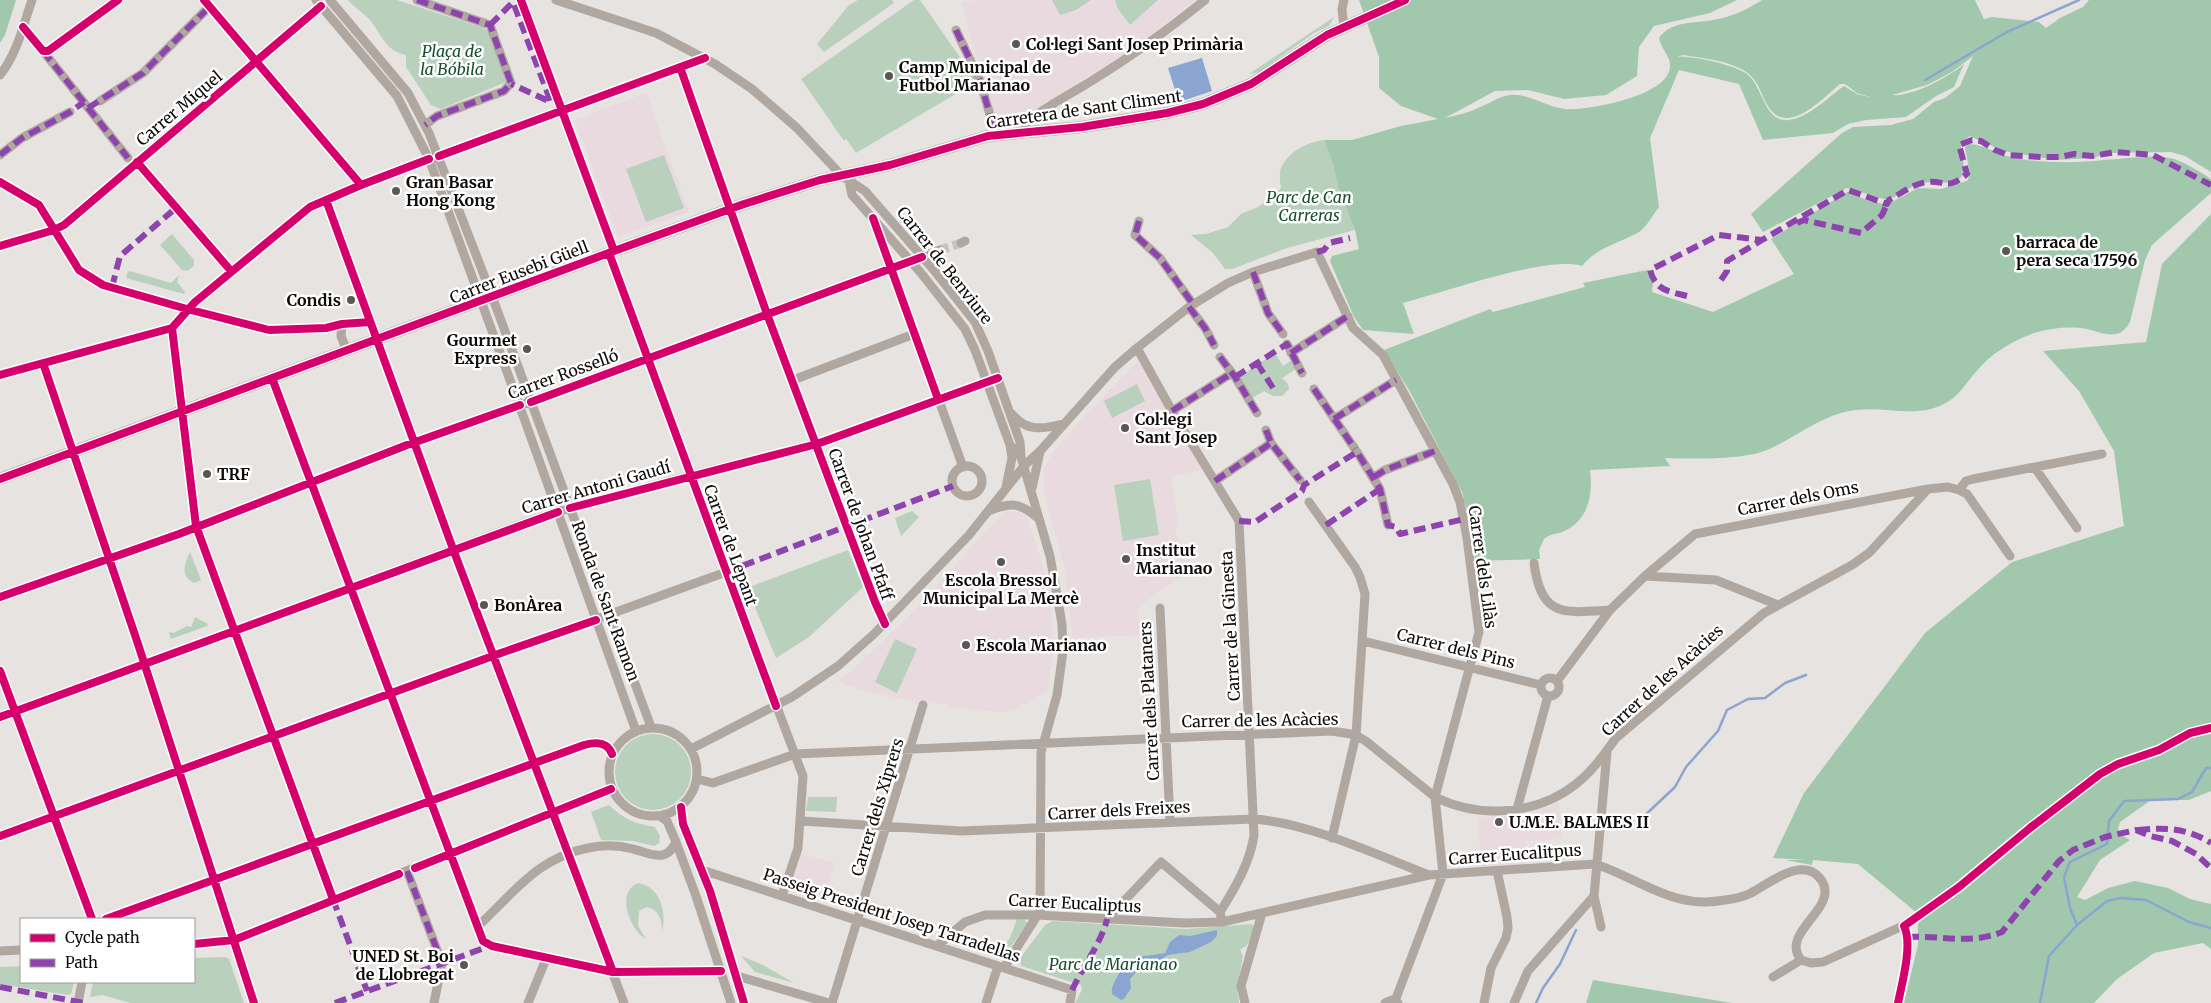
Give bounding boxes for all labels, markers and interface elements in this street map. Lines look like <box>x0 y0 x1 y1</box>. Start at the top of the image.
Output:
place label: Col·legi Sant Josep Primària <box>1026 34 1243 54</box>
marker: Col·legi Sant Josep Primària <box>1010 38 1022 50</box>
park label: Plaça de la Bóbila <box>420 41 484 79</box>
place label: Camp Municipal de Futbol Marianao <box>899 57 1051 95</box>
street label: Carrer Miquel <box>132 66 226 150</box>
marker: Camp Municipal de Futbol Marianao <box>883 70 895 82</box>
street label: Carretera de Sant Climent <box>985 85 1184 133</box>
place label: Gran Basar Hong Kong <box>406 172 495 210</box>
marker: Gran Basar Hong Kong <box>390 185 402 197</box>
park label: Parc de Can Carreras <box>1266 187 1352 225</box>
street label: Carrer de Benviure <box>893 202 997 328</box>
place label: barraca de pera seca 17596 <box>2016 232 2137 270</box>
street label: Carrer Eusebi Güell <box>447 236 591 308</box>
marker: barraca de pera seca 17596 <box>2000 245 2012 257</box>
place label: Condis <box>287 290 341 310</box>
marker: Condis <box>345 294 357 306</box>
place label: Gourmet Express <box>447 330 518 368</box>
marker: Gourmet Express <box>521 343 533 355</box>
street label: Carrer Rosselló <box>505 345 621 403</box>
place label: Col·legi Sant Josep <box>1135 409 1217 447</box>
marker: Col·legi Sant Josep <box>1119 422 1131 434</box>
street label: Carrer de Johan Pfaff <box>824 445 898 603</box>
street label: Carrer Antoni Gaudí <box>519 456 673 518</box>
place label: TRF <box>217 464 250 484</box>
marker: TRF <box>201 468 213 480</box>
street label: Carrer dels Oms <box>1736 476 1860 520</box>
street label: Carrer de Lepant <box>700 481 763 609</box>
street label: Carrer dels Lilàs <box>1464 504 1502 630</box>
street label: Ronda de Sant Ramon <box>568 518 644 684</box>
place label: Institut Marianao <box>1136 540 1213 578</box>
street label: Carrer de la Ginesta <box>1216 550 1244 702</box>
marker: Institut Marianao <box>1120 553 1132 565</box>
marker: Escola Bressol Municipal La Mercè <box>995 556 1007 568</box>
place label: Escola Bressol Municipal La Mercè <box>923 570 1079 608</box>
place label: BonÀrea <box>494 595 562 615</box>
marker: BonÀrea <box>478 599 490 611</box>
street label: Carrer de les Acàcies <box>1597 620 1727 740</box>
street label: Carrer dels Plataners <box>1135 621 1163 781</box>
street label: Carrer dels Pins <box>1395 624 1517 672</box>
place label: Escola Marianao <box>976 635 1107 655</box>
marker: Escola Marianao <box>960 639 972 651</box>
street label: Carrer de les Acàcies <box>1181 709 1339 731</box>
street label: Carrer dels Xiprers <box>846 735 908 878</box>
street label: Carrer dels Freixes <box>1047 796 1191 824</box>
place label: U.M.E. BALMES II <box>1509 812 1649 832</box>
marker: U.M.E. BALMES II <box>1493 816 1505 828</box>
street label: Carrer Eucalitpus <box>1448 839 1582 869</box>
street label: Passeig President Josep Tarradellas <box>761 864 1023 966</box>
street label: Carrer Eucaliptus <box>1008 890 1142 916</box>
legend <box>20 918 195 983</box>
text: Cycle path <box>65 928 140 947</box>
place label: UNED St. Boi de Llobregat <box>352 946 455 984</box>
text: Path <box>65 953 98 972</box>
park label: Parc de Marianao <box>1049 954 1177 974</box>
marker: UNED St. Boi de Llobregat <box>458 959 470 971</box>

